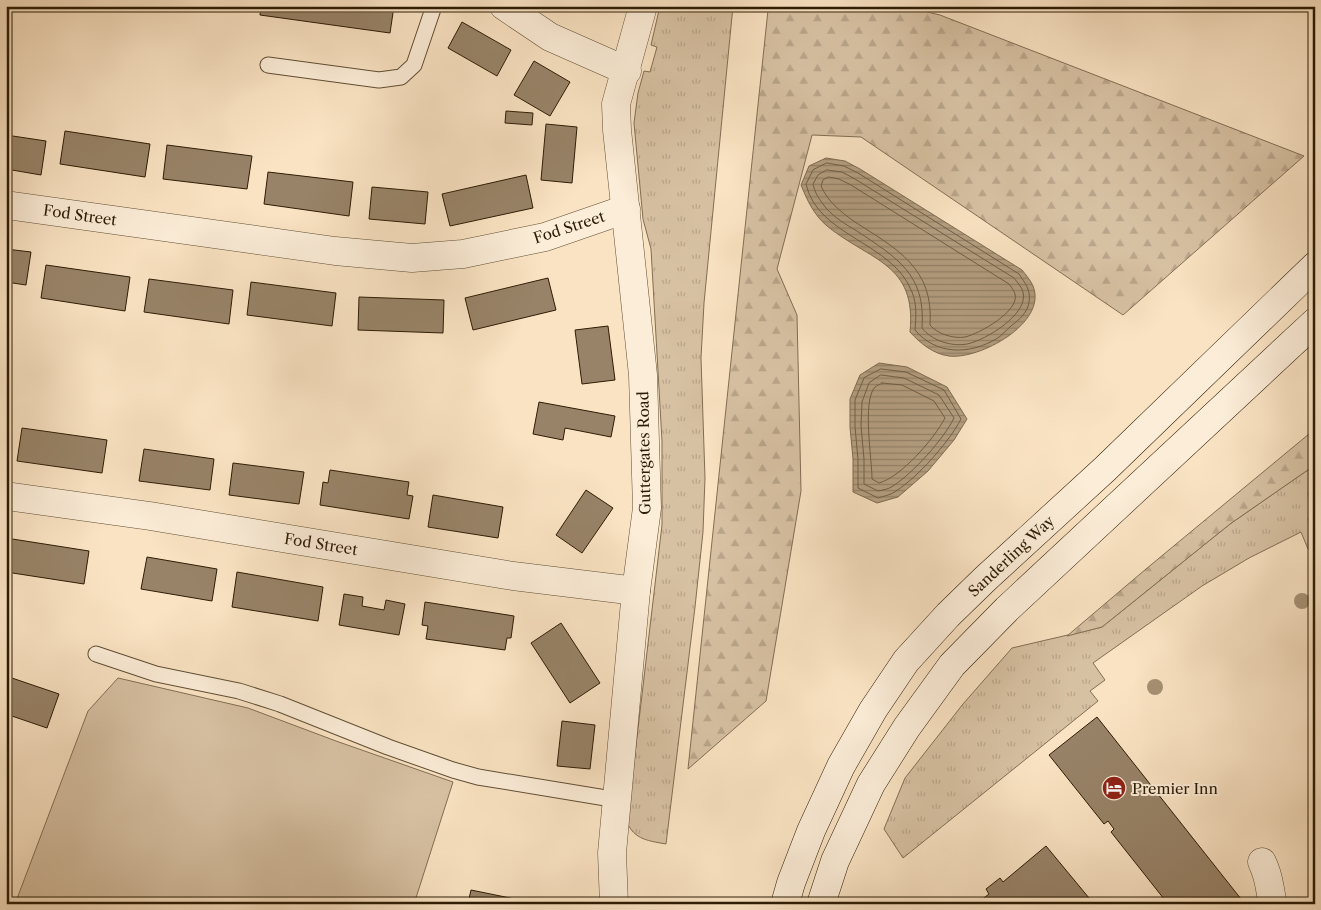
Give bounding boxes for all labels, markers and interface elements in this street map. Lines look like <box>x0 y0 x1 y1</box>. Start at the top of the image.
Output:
street label: Fod Street <box>42 200 119 230</box>
street label: Fod Street <box>531 206 608 247</box>
street label: Guttergates Road <box>633 391 655 515</box>
street label: Sanderling Way <box>964 511 1058 601</box>
street label: Fod Street <box>283 529 360 559</box>
hotel icon: Premier Inn <box>1101 775 1127 801</box>
place label: Premier Inn <box>1132 779 1218 798</box>

